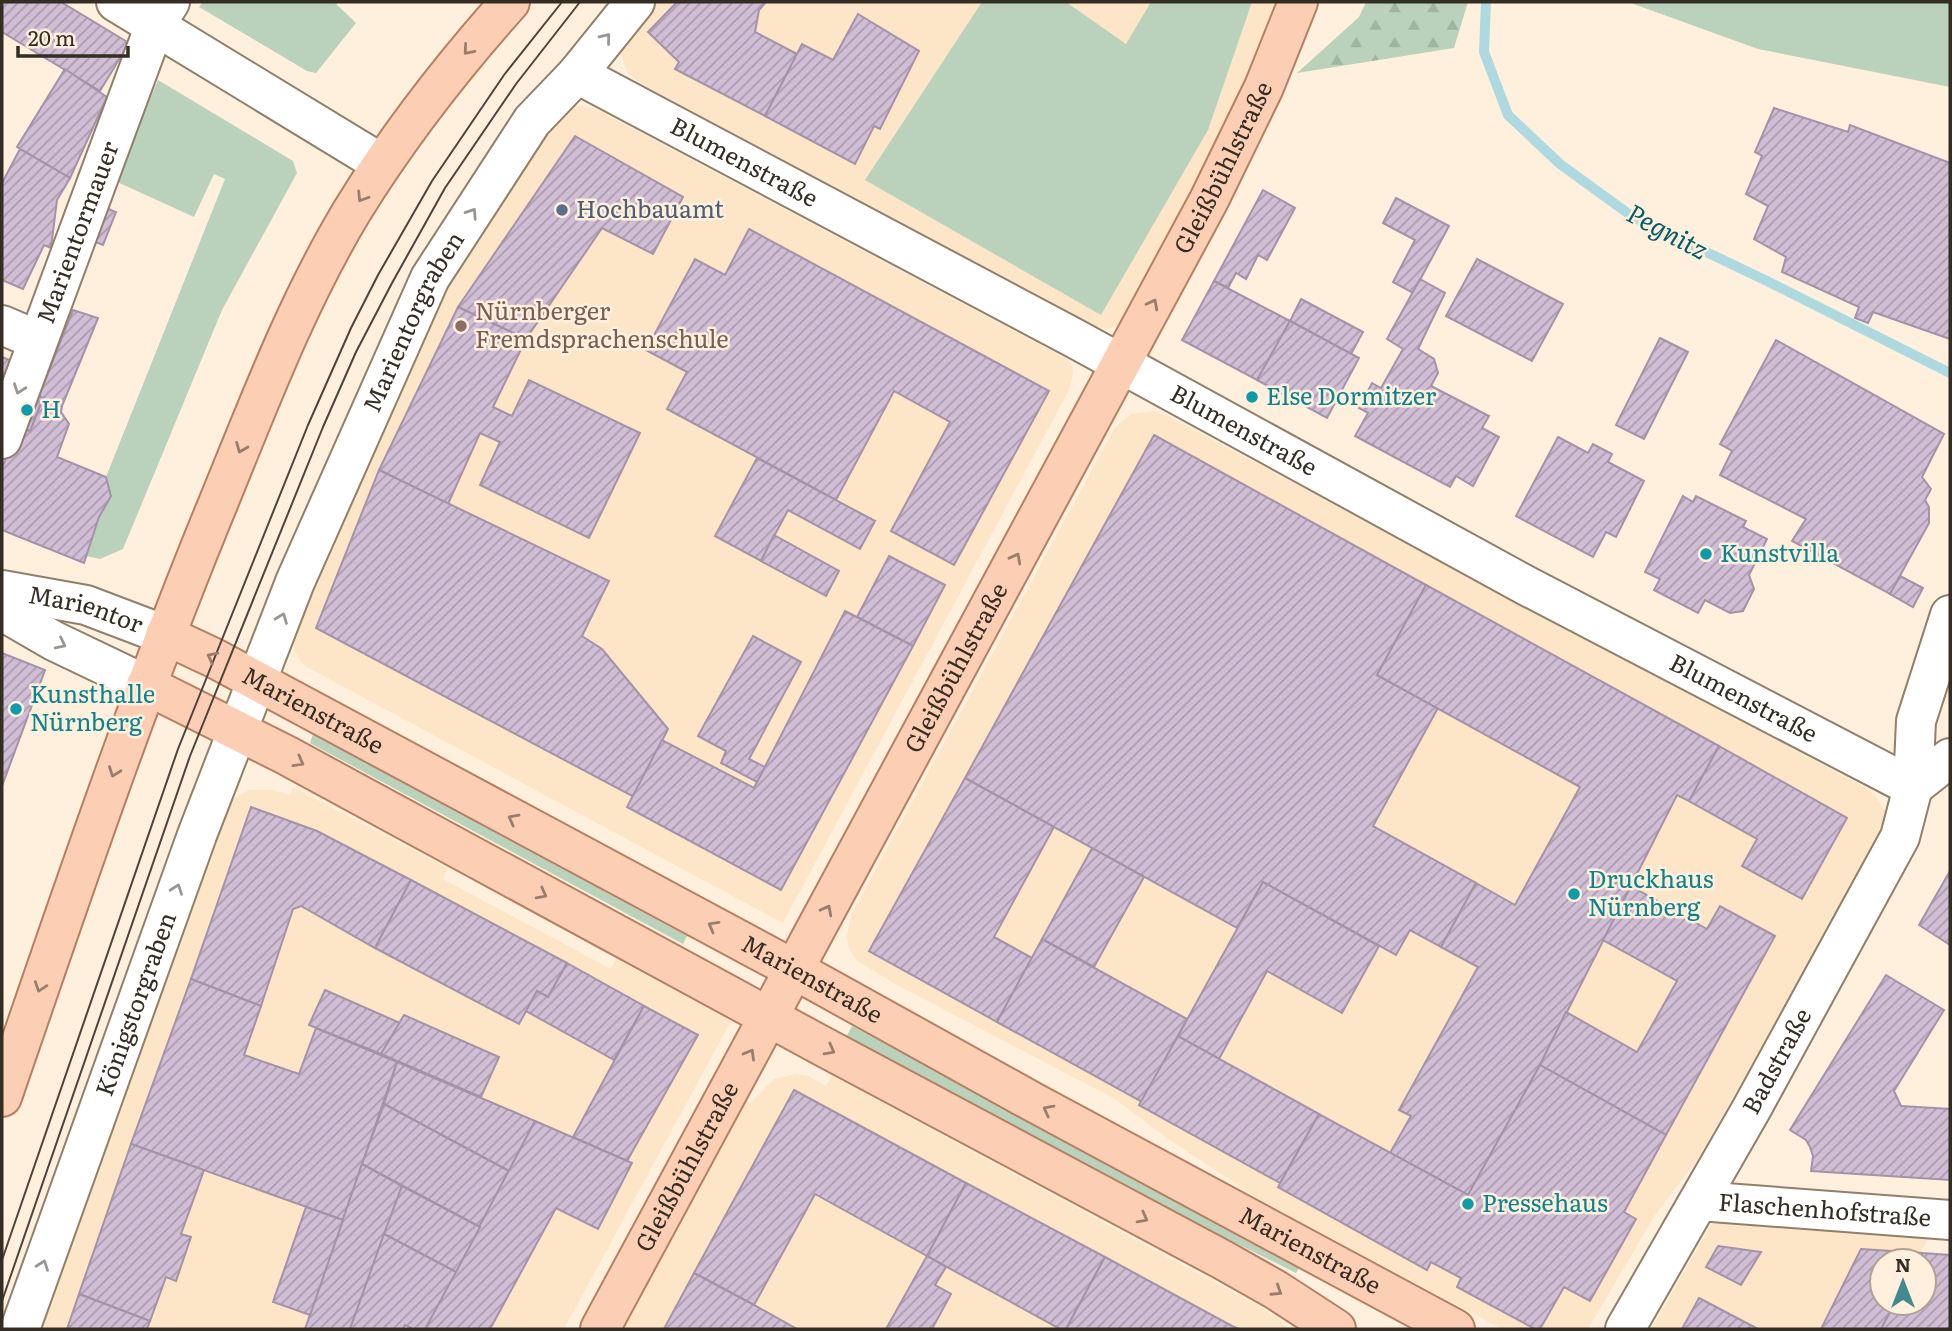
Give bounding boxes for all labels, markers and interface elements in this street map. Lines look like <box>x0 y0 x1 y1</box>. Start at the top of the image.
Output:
scale bar <box>18 14 128 58</box>
text: 20 m <box>28 21 75 52</box>
one-way arrow <box>597 33 610 46</box>
one-way arrow <box>463 42 476 55</box>
street label: Gleißbühlstraße <box>1163 75 1279 259</box>
street label: Blumenstraße <box>665 107 825 214</box>
street label: Marientormauer <box>26 135 126 328</box>
one-way arrow <box>357 189 370 202</box>
place label: Hochbauamt <box>576 190 724 225</box>
water label: Pegnitz <box>1621 192 1716 267</box>
marker: Hochbauamt <box>554 202 570 218</box>
one-way arrow <box>464 208 477 221</box>
street label: Marientorgraben <box>353 223 471 417</box>
place label: Nürnberger Fremdsprachenschule <box>475 292 729 355</box>
one-way arrow <box>1145 298 1158 311</box>
marker: Nürnberger Fremdsprachenschule <box>453 318 469 334</box>
street label: Blumenstraße <box>1165 374 1324 483</box>
place label: Else Dormitzer <box>1266 377 1437 412</box>
one-way arrow <box>14 383 28 395</box>
marker: Else Dormitzer <box>1244 389 1260 405</box>
place label: H <box>41 390 61 425</box>
marker: H <box>19 402 35 418</box>
one-way arrow <box>235 442 249 454</box>
place label: Kunstvilla <box>1720 534 1839 569</box>
marker: Kunstvilla <box>1698 546 1714 562</box>
one-way arrow <box>1008 553 1021 565</box>
street label: Marientor <box>26 575 149 640</box>
street label: Gleißbühlstraße <box>894 575 1015 758</box>
one-way arrow <box>274 612 288 624</box>
one-way arrow <box>54 636 66 650</box>
street label: Blumenstraße <box>1664 643 1825 749</box>
one-way arrow <box>207 652 219 666</box>
street label: Marienstraße <box>237 656 391 761</box>
place label: Kunsthalle Nürnberg <box>30 675 155 738</box>
marker: Kunsthalle Nürnberg <box>8 701 24 717</box>
one-way arrow <box>292 754 304 767</box>
one-way arrow <box>108 766 122 778</box>
one-way arrow <box>508 813 520 827</box>
place label: Druckhaus Nürnberg <box>1588 860 1714 923</box>
one-way arrow <box>169 884 183 896</box>
one-way arrow <box>535 886 547 899</box>
marker: Druckhaus Nürnberg <box>1566 886 1582 902</box>
one-way arrow <box>819 904 833 917</box>
street label: Königstorgraben <box>85 906 183 1100</box>
one-way arrow <box>708 921 721 934</box>
street label: Marienstraße <box>736 925 890 1030</box>
one-way arrow <box>34 981 48 993</box>
street label: Badstraße <box>1732 1001 1818 1120</box>
one-way arrow <box>823 1042 835 1055</box>
one-way arrow <box>741 1048 754 1061</box>
street label: Gleißbühlstraße <box>625 1074 745 1257</box>
one-way arrow <box>1043 1105 1056 1118</box>
street label: Flaschenhofstraße <box>1717 1183 1932 1234</box>
place label: Pressehaus <box>1482 1184 1608 1219</box>
street label: Marienstraße <box>1234 1196 1388 1301</box>
marker: Pressehaus <box>1460 1196 1476 1212</box>
one-way arrow <box>1136 1210 1149 1223</box>
north arrow <box>1868 1247 1938 1317</box>
text: N <box>1895 1250 1911 1278</box>
one-way arrow <box>35 1259 49 1272</box>
one-way arrow <box>1269 1282 1282 1295</box>

